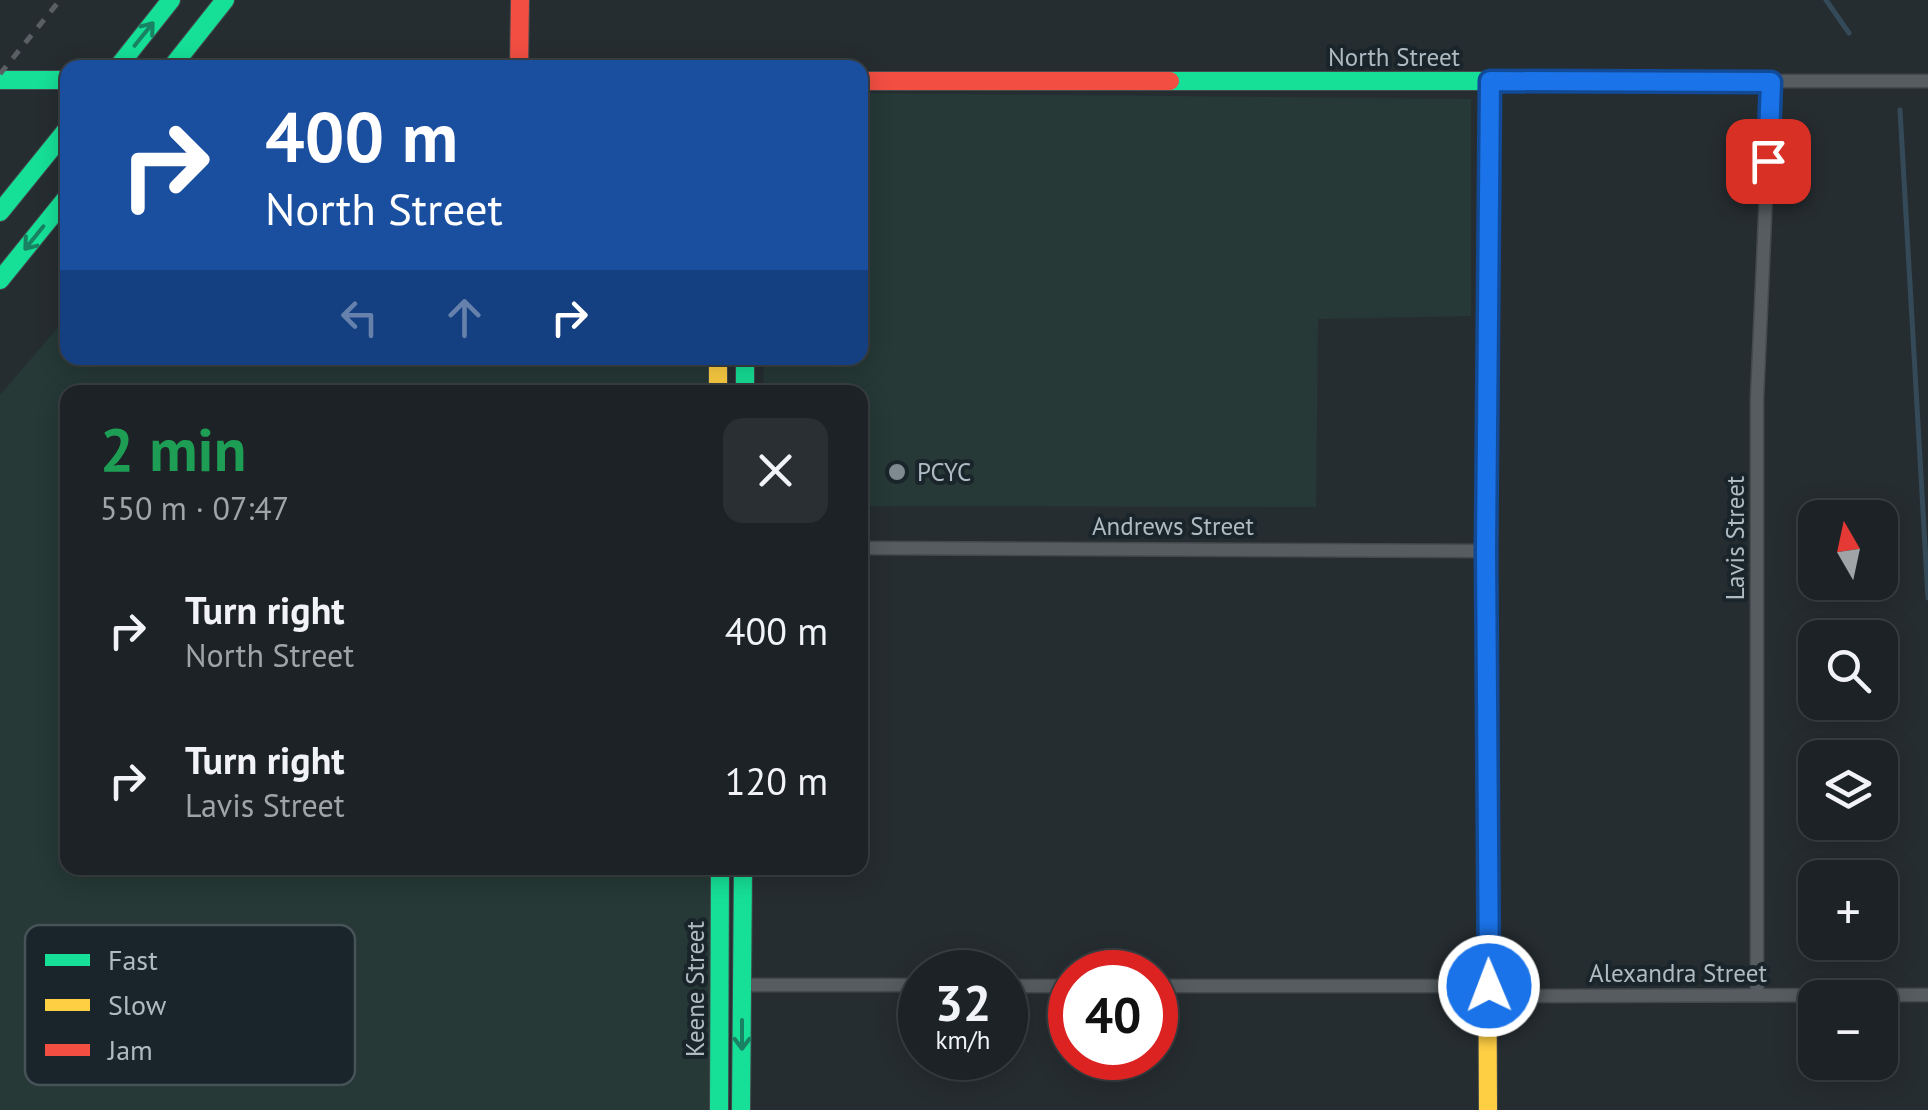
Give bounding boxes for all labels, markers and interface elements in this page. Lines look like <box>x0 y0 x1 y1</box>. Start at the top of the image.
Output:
one-way arrow <box>133 21 155 47</box>
street label: North Street <box>1328 41 1461 73</box>
text: 400 m <box>265 91 458 181</box>
icon: right <box>100 100 230 230</box>
pin <box>1726 119 1811 204</box>
icon: arrive <box>1741 134 1796 189</box>
text: North Street <box>265 179 503 237</box>
one-way arrow <box>23 224 45 250</box>
icon: left <box>332 290 387 345</box>
icon: ahead <box>437 290 492 345</box>
icon: right <box>542 290 597 345</box>
text: 2 min <box>100 410 246 488</box>
button: close <box>723 418 828 523</box>
place label: PCYC <box>917 456 971 488</box>
marker: PCYC <box>886 461 908 483</box>
street label: Lavis Street <box>1719 475 1751 600</box>
text: 550 m · 07:47 <box>100 487 289 529</box>
north arrow <box>1798 500 1898 600</box>
map controls <box>1798 500 1898 1080</box>
street label: Andrews Street <box>1092 510 1255 542</box>
text: Turn right <box>185 585 345 634</box>
icon: right <box>100 603 155 658</box>
text: 400 m <box>725 606 828 655</box>
button: search <box>1798 620 1898 720</box>
text: North Street <box>185 634 354 676</box>
text: Turn right <box>185 735 345 784</box>
button: layers <box>1798 740 1898 840</box>
icon: right <box>100 753 155 808</box>
text: 120 m <box>725 756 828 805</box>
text: Lavis Street <box>185 784 345 826</box>
button: + <box>1798 860 1898 960</box>
street label: Keene Street <box>679 920 711 1057</box>
legend <box>25 925 355 1085</box>
position arrow <box>1437 934 1541 1038</box>
text: Fast <box>108 941 158 978</box>
speed limit sign: 40 <box>1048 950 1178 1080</box>
street label: Alexandra Street <box>1589 957 1767 989</box>
text: 32 <box>935 970 991 1035</box>
button: − <box>1798 980 1898 1080</box>
text: Slow <box>108 986 167 1023</box>
one-way arrow <box>732 1018 752 1050</box>
text: km/h <box>936 1024 990 1056</box>
text: Jam <box>107 1031 153 1068</box>

